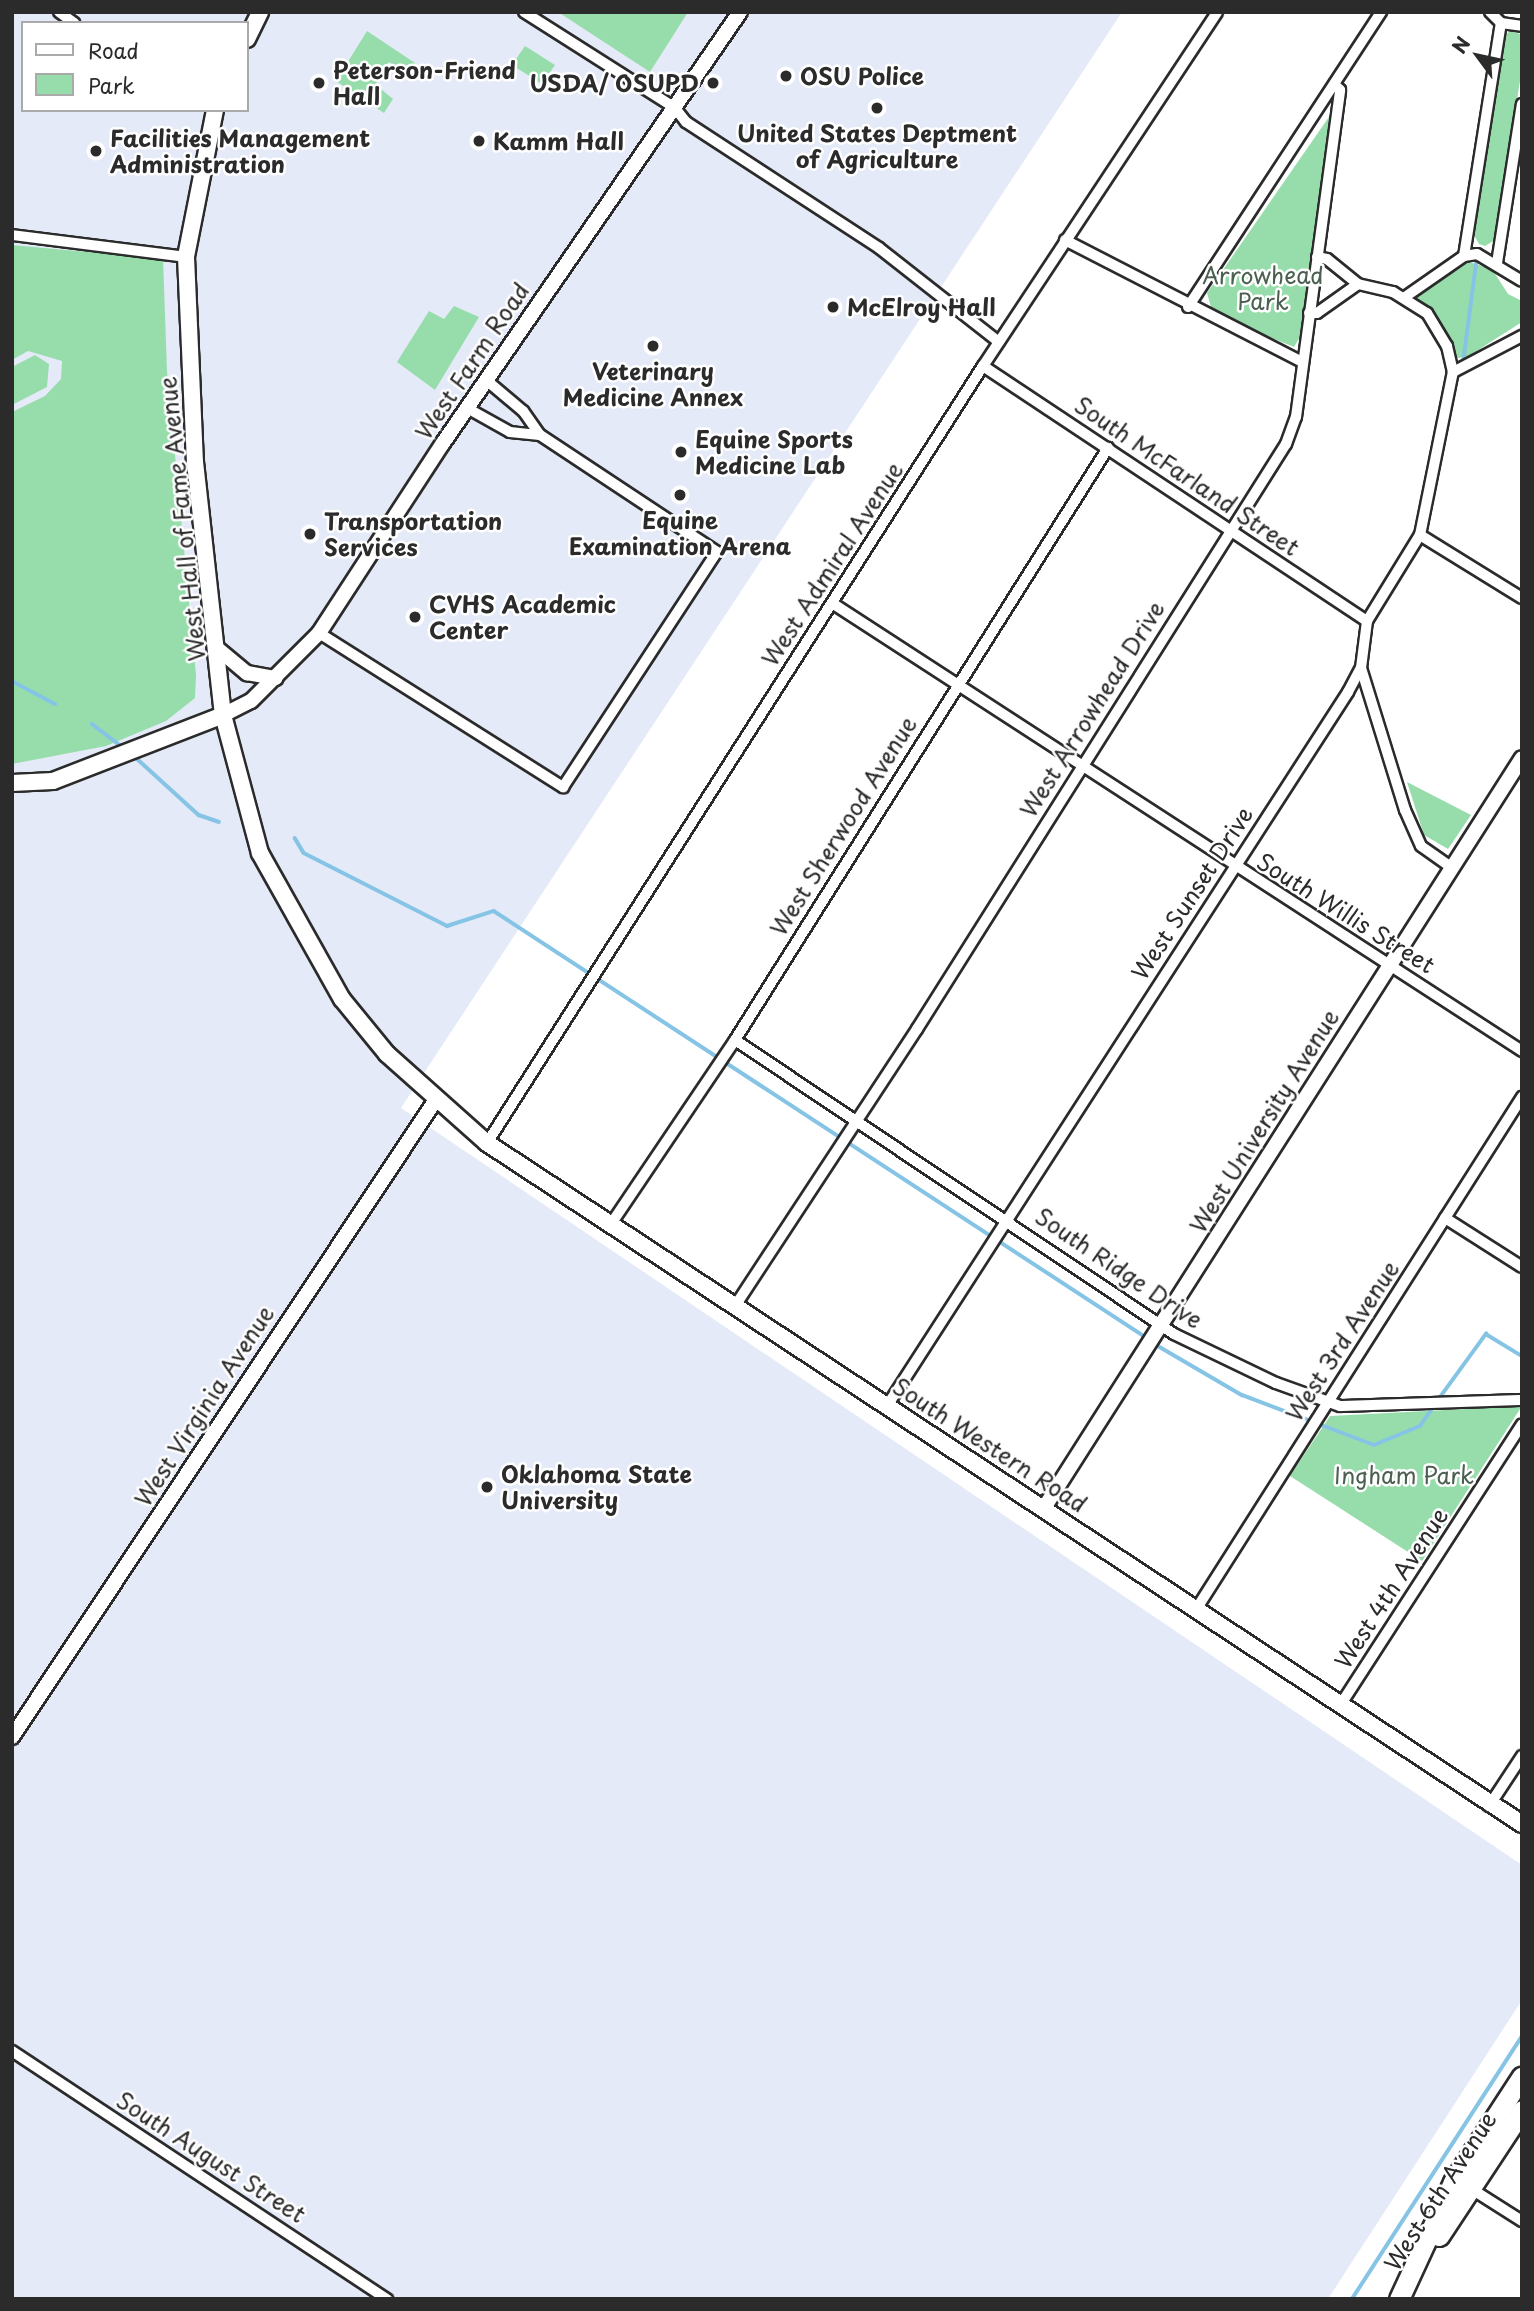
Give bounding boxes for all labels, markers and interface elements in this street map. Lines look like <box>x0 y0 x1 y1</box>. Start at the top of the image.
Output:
legend <box>21 21 248 112</box>
north arrow <box>1443 21 1513 91</box>
text: N <box>1445 31 1476 59</box>
text: Road <box>88 34 139 66</box>
place label: Peterson-Friend Hall <box>333 56 516 110</box>
place label: OSU Police <box>800 62 924 90</box>
marker: OSU Police <box>778 68 794 84</box>
text: Park <box>88 69 135 101</box>
place label: USDA/ OSUPD <box>529 69 699 97</box>
marker: Peterson-Friend Hall <box>311 75 327 91</box>
marker: USDA/ OSUPD <box>705 75 721 91</box>
marker: United States Deptment of Agriculture <box>869 100 885 116</box>
place label: United States Deptment of Agriculture <box>735 119 1019 173</box>
place label: Facilities Management Administration <box>110 124 373 178</box>
place label: Kamm Hall <box>493 127 622 155</box>
marker: Kamm Hall <box>471 133 487 149</box>
marker: Facilities Management Administration <box>88 143 104 159</box>
park label: Arrowhead Park <box>1202 261 1324 315</box>
street label: West Farm Road <box>410 278 534 444</box>
place label: McElroy Hall <box>847 293 995 321</box>
marker: McElroy Hall <box>825 299 841 315</box>
marker: Veterinary Medicine Annex <box>645 338 661 354</box>
place label: Veterinary Medicine Annex <box>562 357 744 411</box>
street label: West Hall of Fame Avenue <box>153 374 211 664</box>
street label: South McFarland Street <box>1069 390 1305 562</box>
place label: Equine Sports Medicine Lab <box>695 425 854 479</box>
marker: Equine Sports Medicine Lab <box>673 444 689 460</box>
street label: West Admiral Avenue <box>756 457 908 671</box>
marker: Equine Examination Arena <box>672 487 688 503</box>
place label: Equine Examination Arena <box>569 506 791 560</box>
place label: Transportation Services <box>324 507 502 561</box>
marker: Transportation Services <box>302 526 318 542</box>
place label: CVHS Academic Center <box>429 590 616 644</box>
street label: West Arrowhead Drive <box>1014 596 1170 822</box>
marker: CVHS Academic Center <box>407 609 423 625</box>
street label: West Sherwood Avenue <box>764 710 922 942</box>
street label: West Sunset Drive <box>1125 800 1259 986</box>
street label: South Willis Street <box>1251 847 1441 979</box>
street label: West University Avenue <box>1184 1004 1344 1238</box>
street label: South Ridge Drive <box>1029 1201 1209 1335</box>
street label: West 3rd Avenue <box>1280 1255 1404 1427</box>
street label: West Virginia Avenue <box>129 1300 279 1512</box>
street label: South Western Road <box>888 1372 1092 1518</box>
place label: Oklahoma State University <box>501 1460 693 1514</box>
park label: Ingham Park <box>1333 1461 1475 1489</box>
marker: Oklahoma State University <box>479 1479 495 1495</box>
street label: West 4th Avenue <box>1329 1503 1453 1673</box>
street label: South August Street <box>109 2084 313 2230</box>
street label: West 6th Avenue <box>1378 2105 1502 2277</box>

